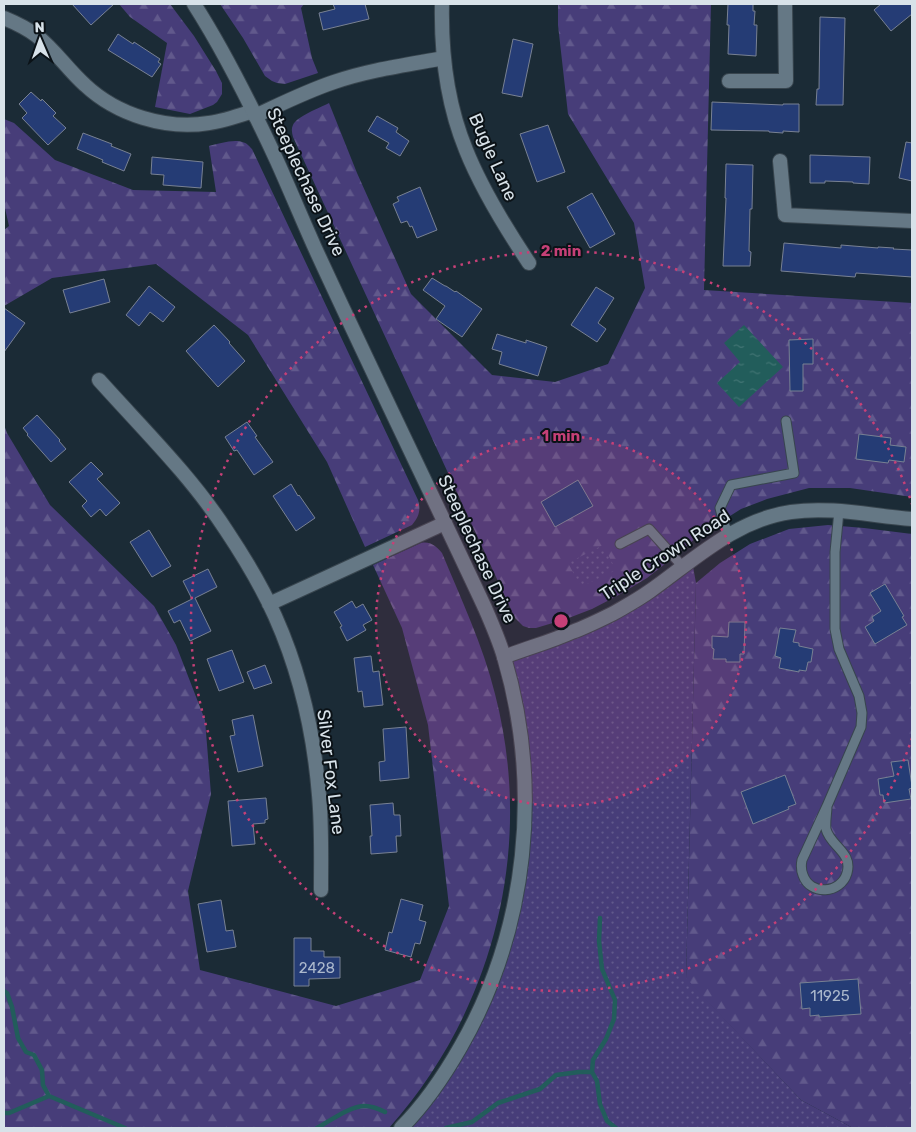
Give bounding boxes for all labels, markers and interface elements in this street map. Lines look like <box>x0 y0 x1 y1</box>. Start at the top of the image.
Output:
north arrow <box>15 15 65 65</box>
text: N <box>34 19 45 36</box>
street label: Steeplechase Drive <box>262 104 350 260</box>
street label: Bugle Lane <box>464 110 522 204</box>
text: 2 min <box>541 242 581 260</box>
text: 1 min <box>542 427 580 445</box>
street label: Steeplechase Drive <box>433 471 521 627</box>
street label: Triple Crown Road <box>596 505 734 605</box>
centre of rings <box>552 612 570 630</box>
street label: Silver Fox Lane <box>312 708 350 836</box>
house number: 2428 <box>299 959 335 977</box>
house number: 11925 <box>810 987 850 1005</box>

